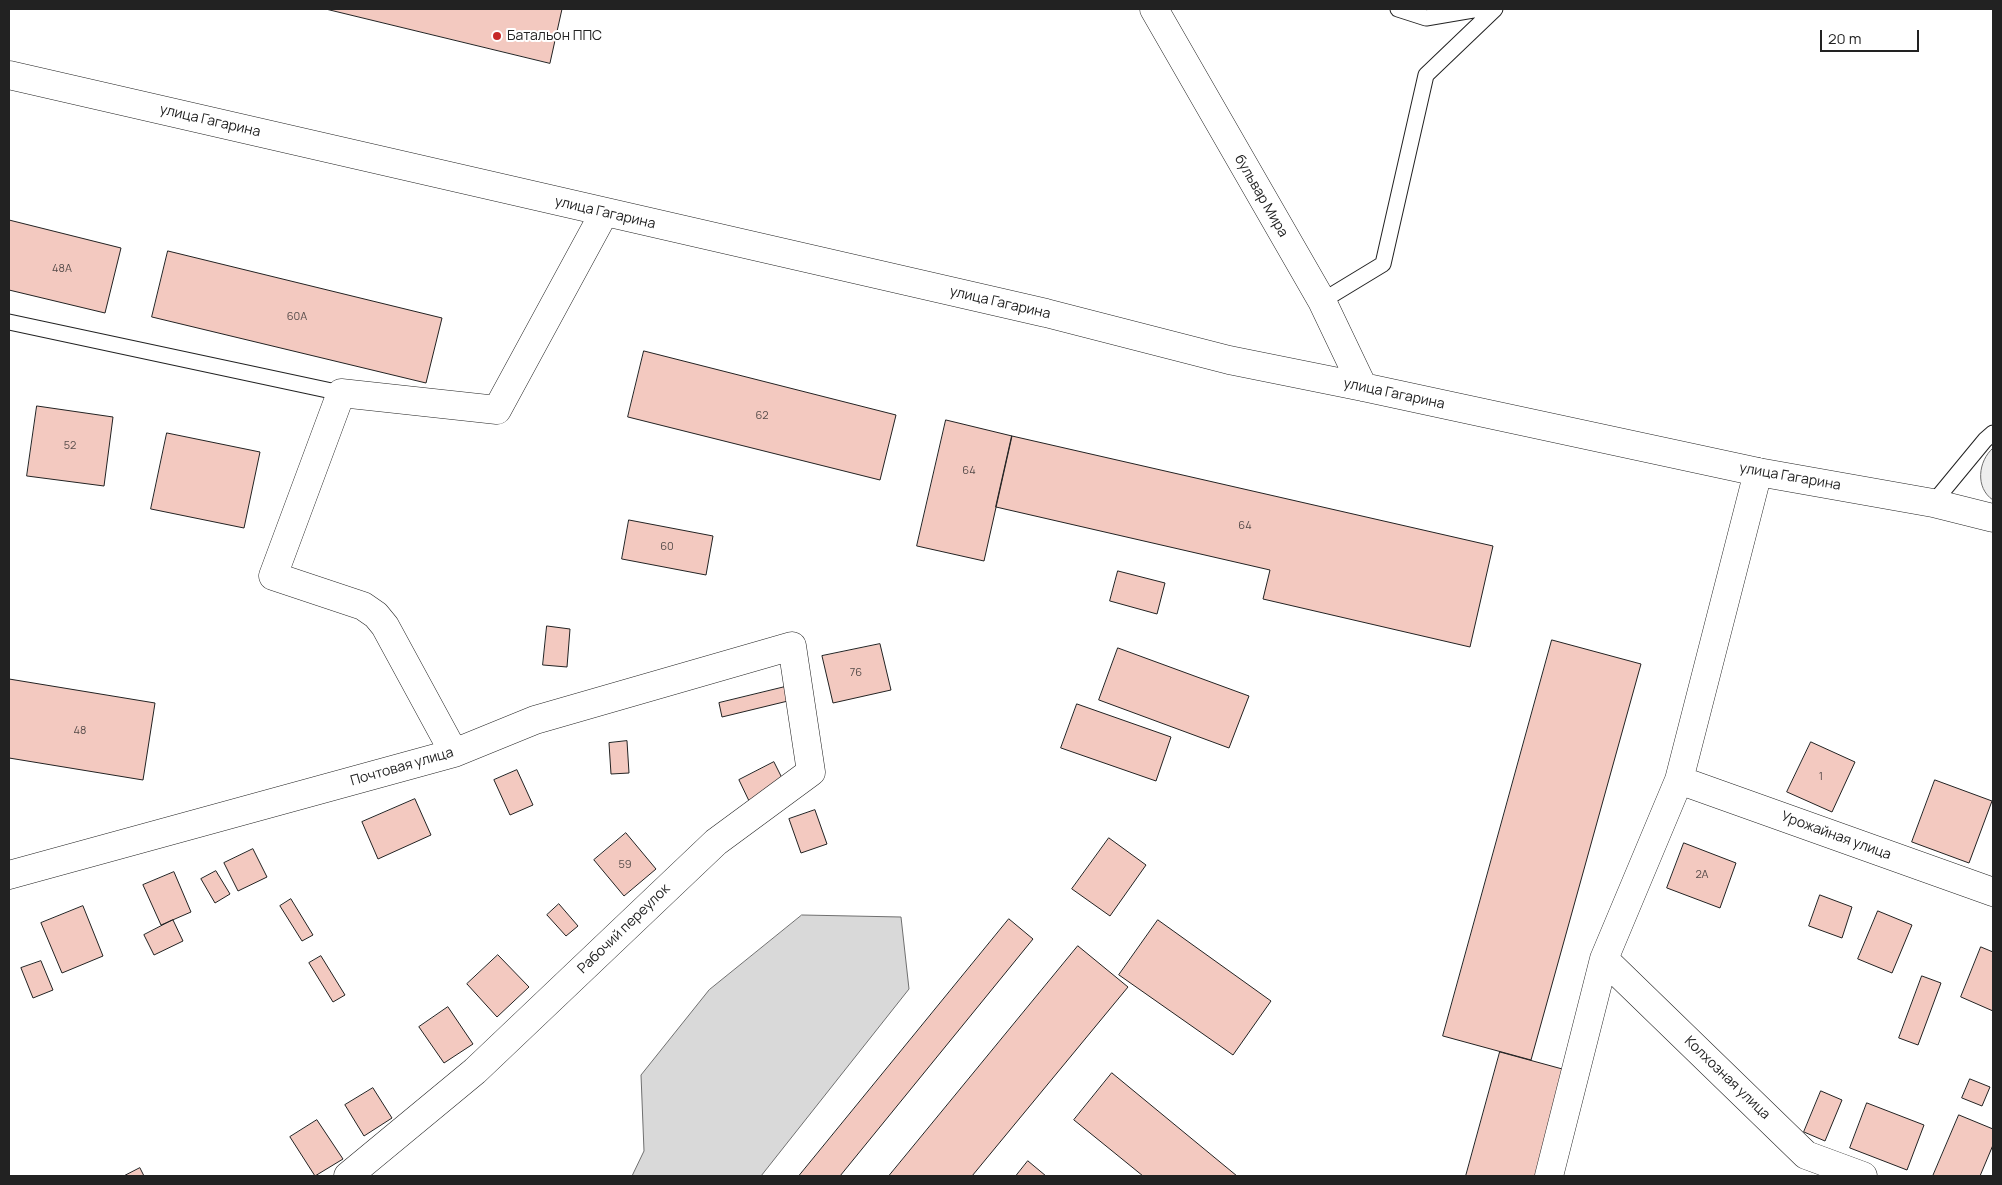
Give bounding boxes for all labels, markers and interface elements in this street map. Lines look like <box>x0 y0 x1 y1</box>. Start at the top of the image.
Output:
scale bar <box>1822 20 1921 52</box>
place label: Батальон ППС <box>507 28 602 44</box>
text: 20 m <box>1828 28 1861 49</box>
marker: Батальон ППС <box>491 30 503 42</box>
street label: улица Гагарина <box>158 101 262 141</box>
street label: бульвар Мира <box>1231 152 1291 240</box>
street label: улица Гагарина <box>553 193 657 233</box>
house number: 48А <box>52 262 72 276</box>
street label: улица Гагарина <box>948 283 1052 323</box>
house number: 60А <box>287 310 307 324</box>
street label: улица Гагарина <box>1342 375 1446 413</box>
house number: 62 <box>755 409 769 423</box>
house number: 52 <box>64 439 76 453</box>
street label: улица Гагарина <box>1738 460 1842 494</box>
house number: 64 <box>962 464 976 478</box>
house number: 64 <box>1238 519 1252 533</box>
house number: 60 <box>660 540 674 554</box>
house number: 76 <box>850 666 862 680</box>
house number: 48 <box>74 724 86 738</box>
street label: Почтовая улица <box>349 744 455 790</box>
house number: 1 <box>1819 770 1823 784</box>
street label: Урожайная улица <box>1779 808 1893 864</box>
house number: 59 <box>618 858 632 872</box>
house number: 2А <box>1695 868 1709 882</box>
street label: Рабочий переулок <box>574 881 674 977</box>
street label: Колхозная улица <box>1681 1033 1773 1123</box>

